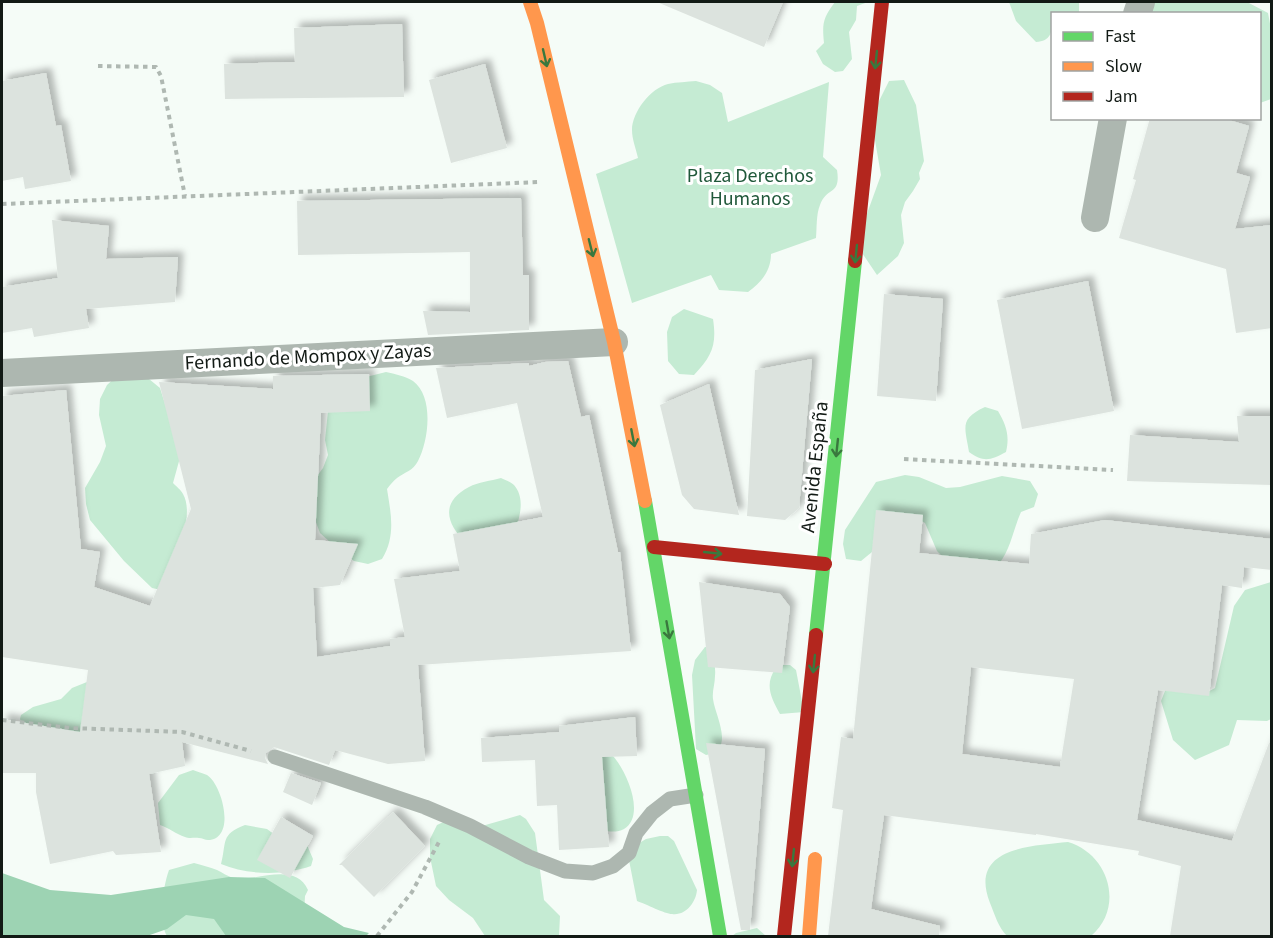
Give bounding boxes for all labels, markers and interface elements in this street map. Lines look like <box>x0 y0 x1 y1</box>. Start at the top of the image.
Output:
legend <box>1051 12 1261 120</box>
text: Fast <box>1105 24 1136 49</box>
one-way arrow <box>540 48 552 67</box>
one-way arrow <box>870 49 881 69</box>
text: Slow <box>1105 54 1142 79</box>
text: Jam <box>1105 84 1138 109</box>
park label: Plaza Derechos Humanos <box>687 162 813 213</box>
one-way arrow <box>586 238 598 257</box>
one-way arrow <box>851 243 862 263</box>
street label: Fernando de Mompox y Zayas <box>184 337 432 377</box>
street label: Avenida España <box>794 400 836 534</box>
one-way arrow <box>628 428 639 447</box>
one-way arrow <box>831 437 842 457</box>
one-way arrow <box>702 548 722 559</box>
one-way arrow <box>663 619 674 639</box>
one-way arrow <box>808 653 819 673</box>
one-way arrow <box>787 847 798 867</box>

